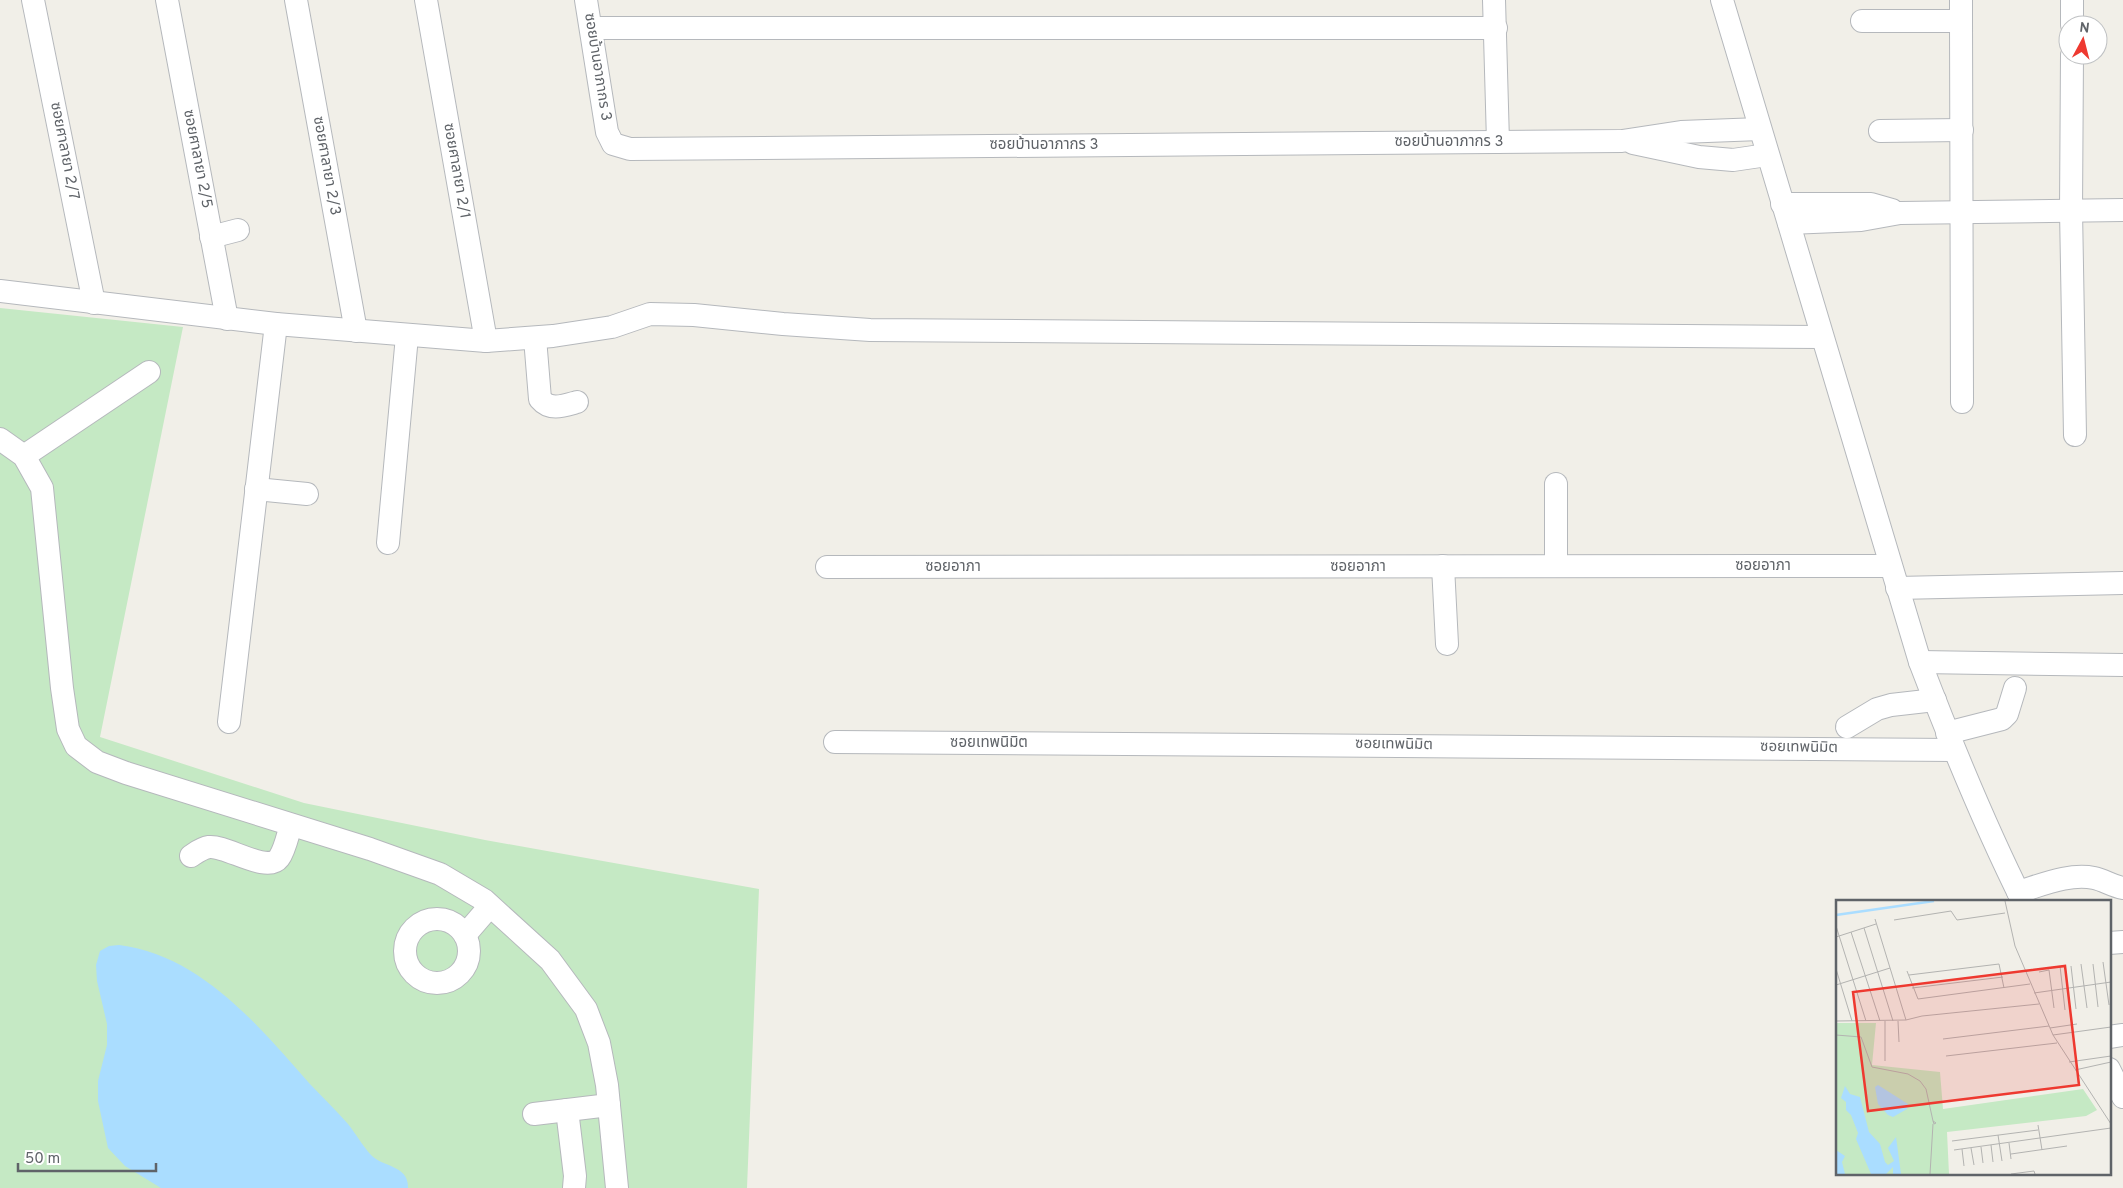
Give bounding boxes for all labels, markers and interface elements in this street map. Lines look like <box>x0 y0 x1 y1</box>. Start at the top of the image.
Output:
street label: ซอยบ้านอาภากร 3 <box>579 12 615 122</box>
north arrow <box>2058 15 2108 65</box>
text: N <box>2078 20 2090 38</box>
street label: ซอยศาลายา 2/7 <box>45 100 83 202</box>
street label: ซอยศาลายา 2/5 <box>178 108 216 210</box>
street label: ซอยศาลายา 2/3 <box>308 115 344 217</box>
street label: ซอยศาลายา 2/1 <box>438 122 474 220</box>
street label: ซอยบ้านอาภากร 3 <box>1395 133 1503 152</box>
street label: ซอยบ้านอาภากร 3 <box>990 136 1098 155</box>
street label: ซอยอาภา <box>1735 557 1791 576</box>
street label: ซอยอาภา <box>925 558 981 577</box>
street label: ซอยอาภา <box>1330 558 1386 577</box>
street label: ซอยเทพนิมิต <box>950 734 1028 753</box>
street label: ซอยเทพนิมิต <box>1355 735 1433 755</box>
street label: ซอยเทพนิมิต <box>1760 738 1838 758</box>
inset map <box>1836 900 2110 1176</box>
scale bar <box>18 1140 155 1172</box>
text: 50 m <box>25 1150 60 1169</box>

